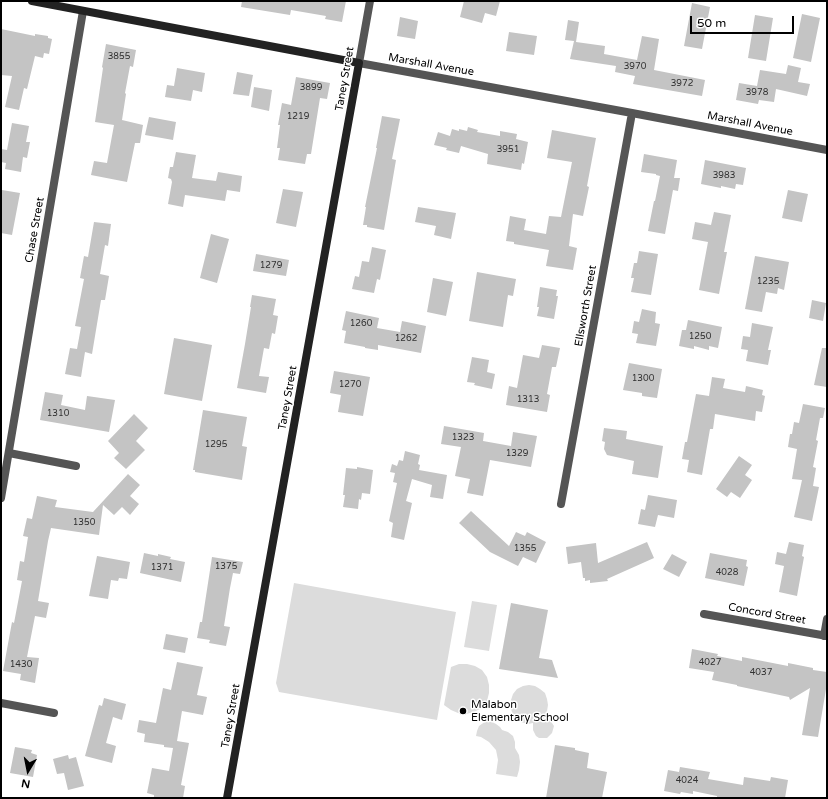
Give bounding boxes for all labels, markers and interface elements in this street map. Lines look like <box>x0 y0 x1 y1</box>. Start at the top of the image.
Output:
scale bar <box>692 8 796 34</box>
text: 50 m <box>697 16 726 30</box>
street label: Taney Street <box>333 46 357 112</box>
street label: Marshall Avenue <box>387 51 475 79</box>
house number: 3855 <box>108 52 130 62</box>
house number: 3970 <box>624 62 646 72</box>
house number: 3972 <box>671 79 693 89</box>
house number: 3899 <box>300 83 322 93</box>
house number: 3978 <box>746 88 768 98</box>
street label: Marshall Avenue <box>706 109 794 139</box>
house number: 1219 <box>287 112 309 122</box>
house number: 3951 <box>497 145 519 155</box>
house number: 3983 <box>713 171 735 181</box>
street label: Chase Street <box>23 196 47 264</box>
house number: 1279 <box>260 261 282 271</box>
street label: Ellsworth Street <box>572 264 600 348</box>
house number: 1235 <box>757 277 779 287</box>
house number: 1260 <box>350 319 372 329</box>
house number: 1250 <box>689 332 711 342</box>
house number: 1262 <box>395 334 417 344</box>
street label: Taney Street <box>276 365 300 431</box>
house number: 1300 <box>632 374 654 384</box>
house number: 1270 <box>339 380 361 390</box>
house number: 1313 <box>517 395 539 405</box>
house number: 1310 <box>47 409 69 419</box>
house number: 1323 <box>452 433 474 443</box>
house number: 1295 <box>205 440 227 450</box>
house number: 1329 <box>506 449 528 459</box>
house number: 1350 <box>73 518 95 528</box>
house number: 1355 <box>514 544 536 554</box>
house number: 1375 <box>215 562 237 572</box>
house number: 1371 <box>151 563 173 573</box>
house number: 4028 <box>716 568 738 578</box>
street label: Concord Street <box>727 601 807 627</box>
house number: 4027 <box>699 658 721 668</box>
house number: 1430 <box>10 660 32 670</box>
house number: 4037 <box>750 668 772 678</box>
street label: Taney Street <box>219 683 243 749</box>
place label: Malabon Elementary School <box>471 698 569 724</box>
marker: Malabon Elementary School <box>458 706 468 716</box>
north arrow <box>8 751 48 791</box>
text: N <box>20 776 31 790</box>
house number: 4024 <box>676 776 698 786</box>

